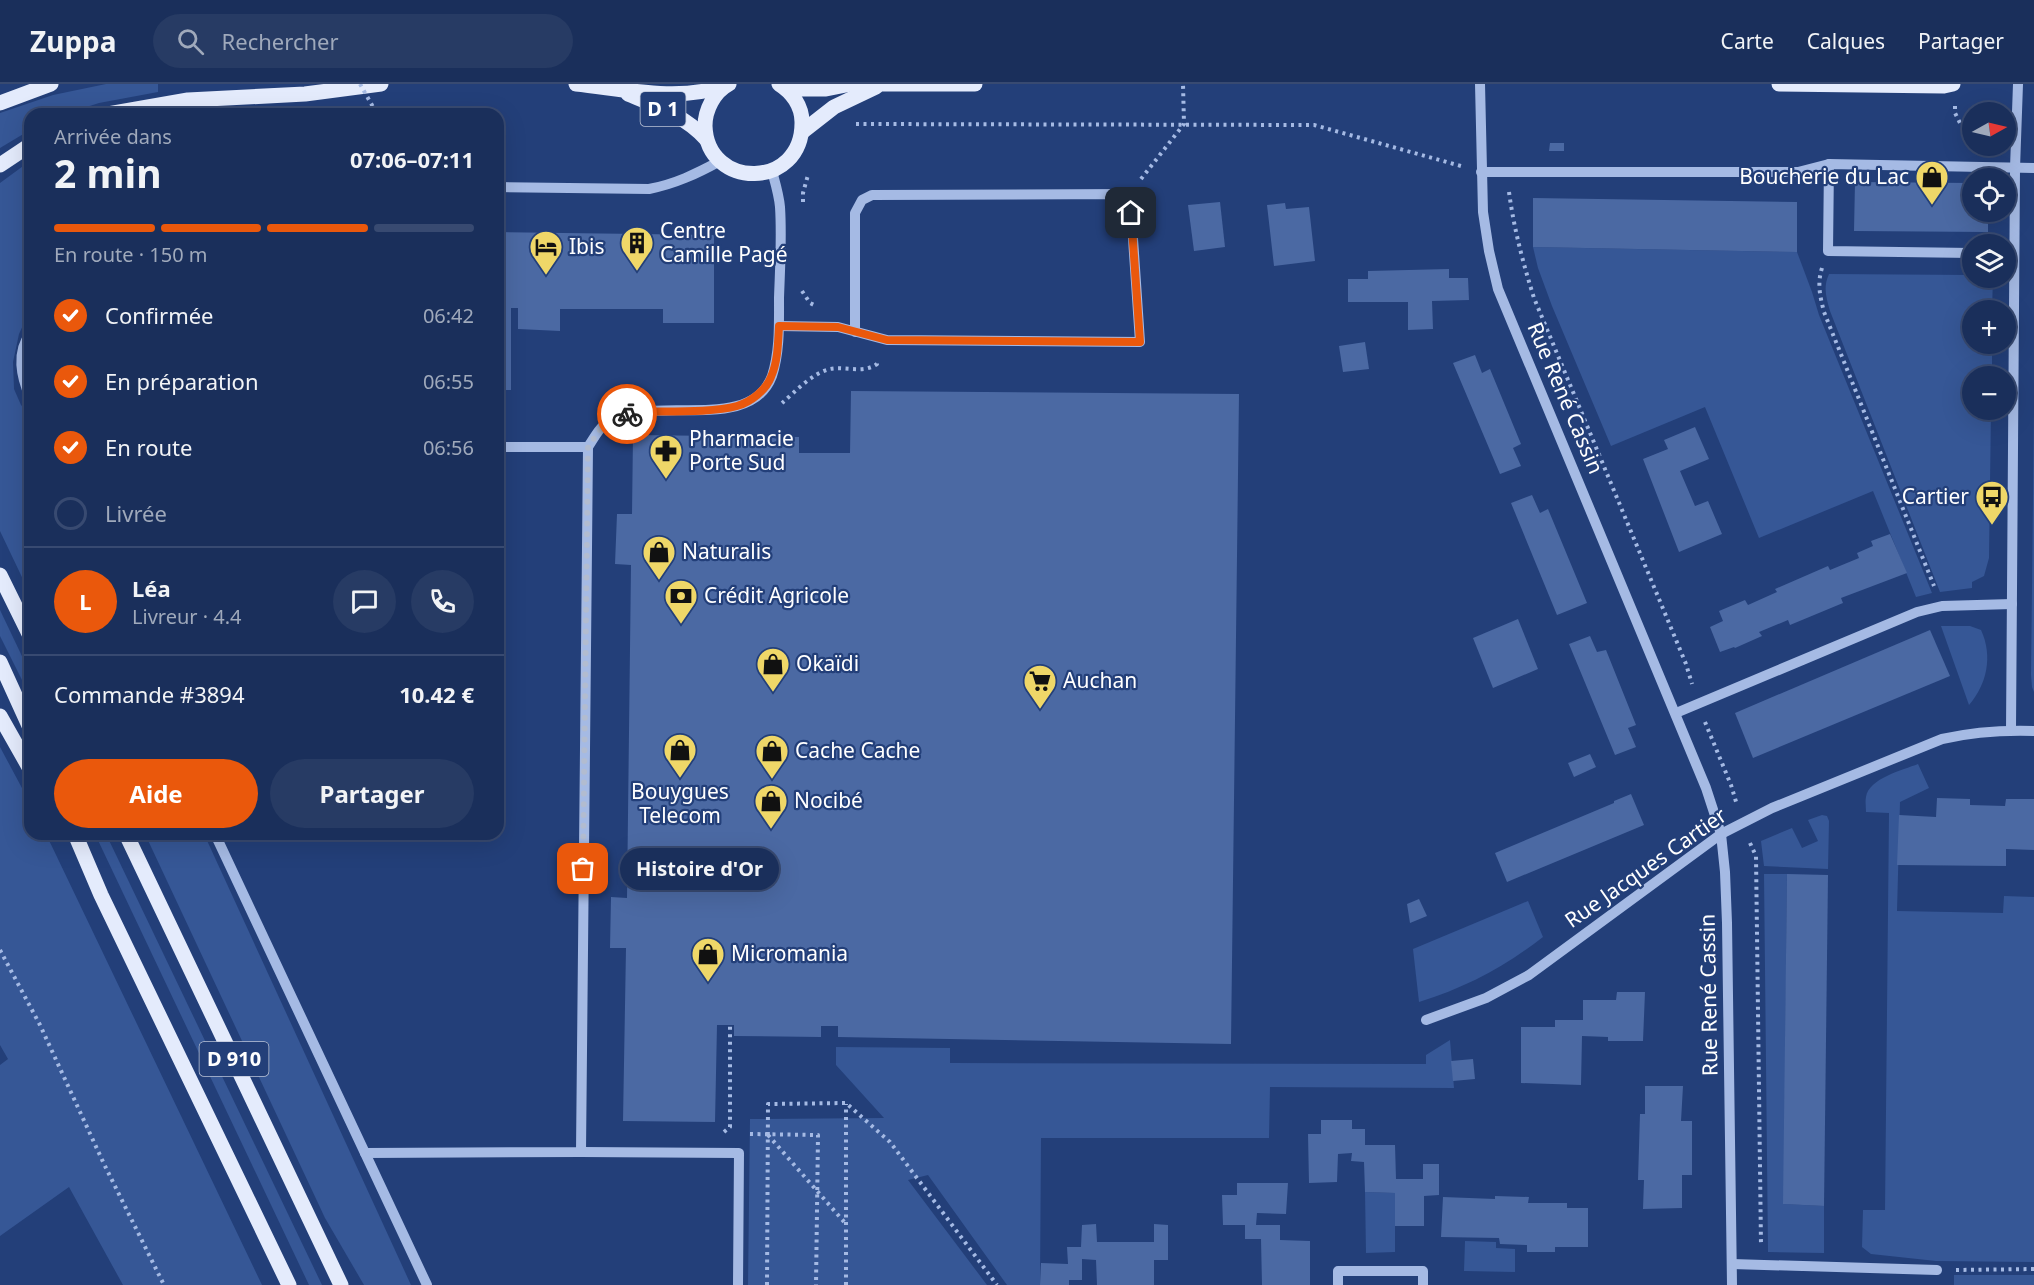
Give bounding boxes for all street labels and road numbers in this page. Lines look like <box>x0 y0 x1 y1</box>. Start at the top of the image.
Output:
road number: D 1 <box>640 92 686 126</box>
street label: Rue René Cassin <box>1521 318 1610 478</box>
street label: Rue Jacques Cartier <box>1559 801 1732 934</box>
street label: Rue René Cassin <box>1693 914 1723 1076</box>
road number: D 910 <box>200 1042 268 1076</box>

